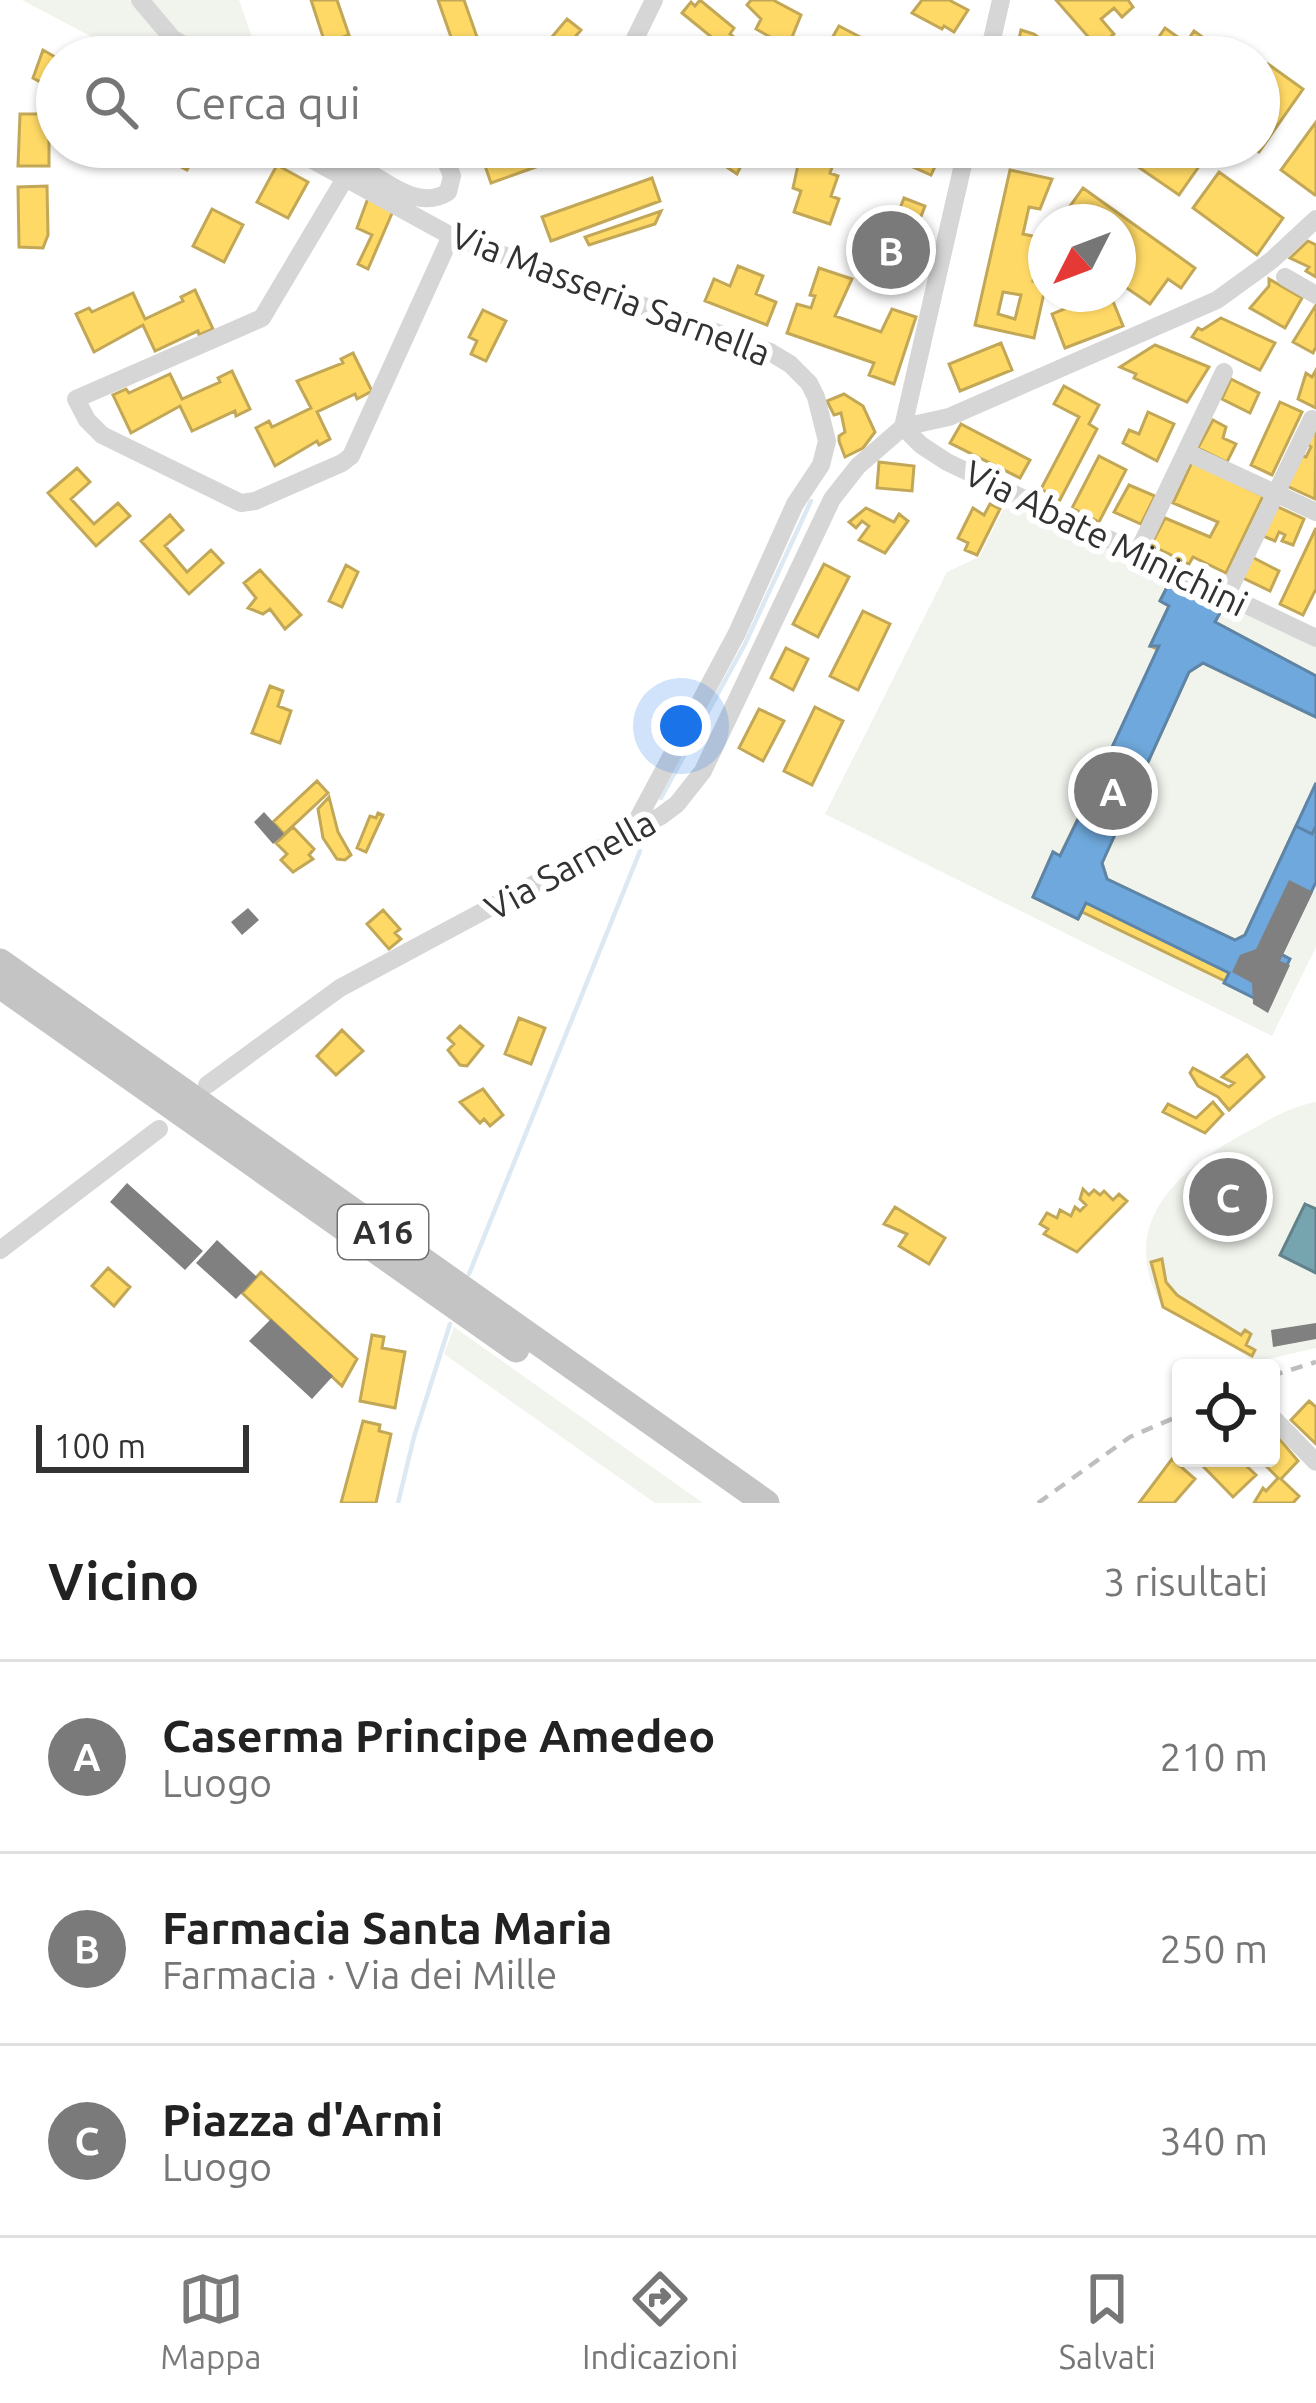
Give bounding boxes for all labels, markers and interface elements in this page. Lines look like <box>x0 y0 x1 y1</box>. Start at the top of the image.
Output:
search box <box>36 36 1280 168</box>
icon: search <box>78 69 144 135</box>
text: Cerca qui <box>174 77 361 128</box>
north arrow <box>1028 204 1136 312</box>
pin: B <box>852 205 930 295</box>
street label: Via Masseria Sarnella <box>446 214 777 373</box>
street label: Via Abate Minichini <box>958 451 1254 624</box>
your location <box>651 696 711 756</box>
pin: A <box>1074 746 1152 836</box>
street label: Via Sarnella <box>477 801 662 928</box>
pin: C <box>1189 1152 1267 1242</box>
road number: A16 <box>338 1205 428 1259</box>
map controls <box>1172 1359 1280 1467</box>
button: locate <box>1172 1359 1280 1467</box>
scale bar <box>36 1419 249 1472</box>
text: 100 m <box>54 1427 146 1464</box>
text: Vicino <box>48 1552 199 1610</box>
text: 3 risultati <box>1103 1560 1268 1603</box>
text: Caserma Principe Amedeo <box>162 1710 715 1761</box>
text: A <box>73 1735 101 1778</box>
text: 210 m <box>1159 1735 1268 1778</box>
text: Luogo <box>162 1761 272 1804</box>
text: Farmacia Santa Maria <box>162 1902 612 1953</box>
text: B <box>74 1927 100 1970</box>
text: 250 m <box>1159 1927 1268 1970</box>
text: Farmacia · Via dei Mille <box>162 1953 557 1996</box>
text: Piazza d'Armi <box>162 2094 443 2145</box>
text: C <box>75 2119 99 2162</box>
text: 340 m <box>1159 2119 1268 2162</box>
text: Luogo <box>162 2145 272 2188</box>
tab: Mappa <box>160 2266 261 2375</box>
tab: Indicazioni <box>582 2266 738 2375</box>
tab: Salvati <box>1059 2266 1156 2375</box>

